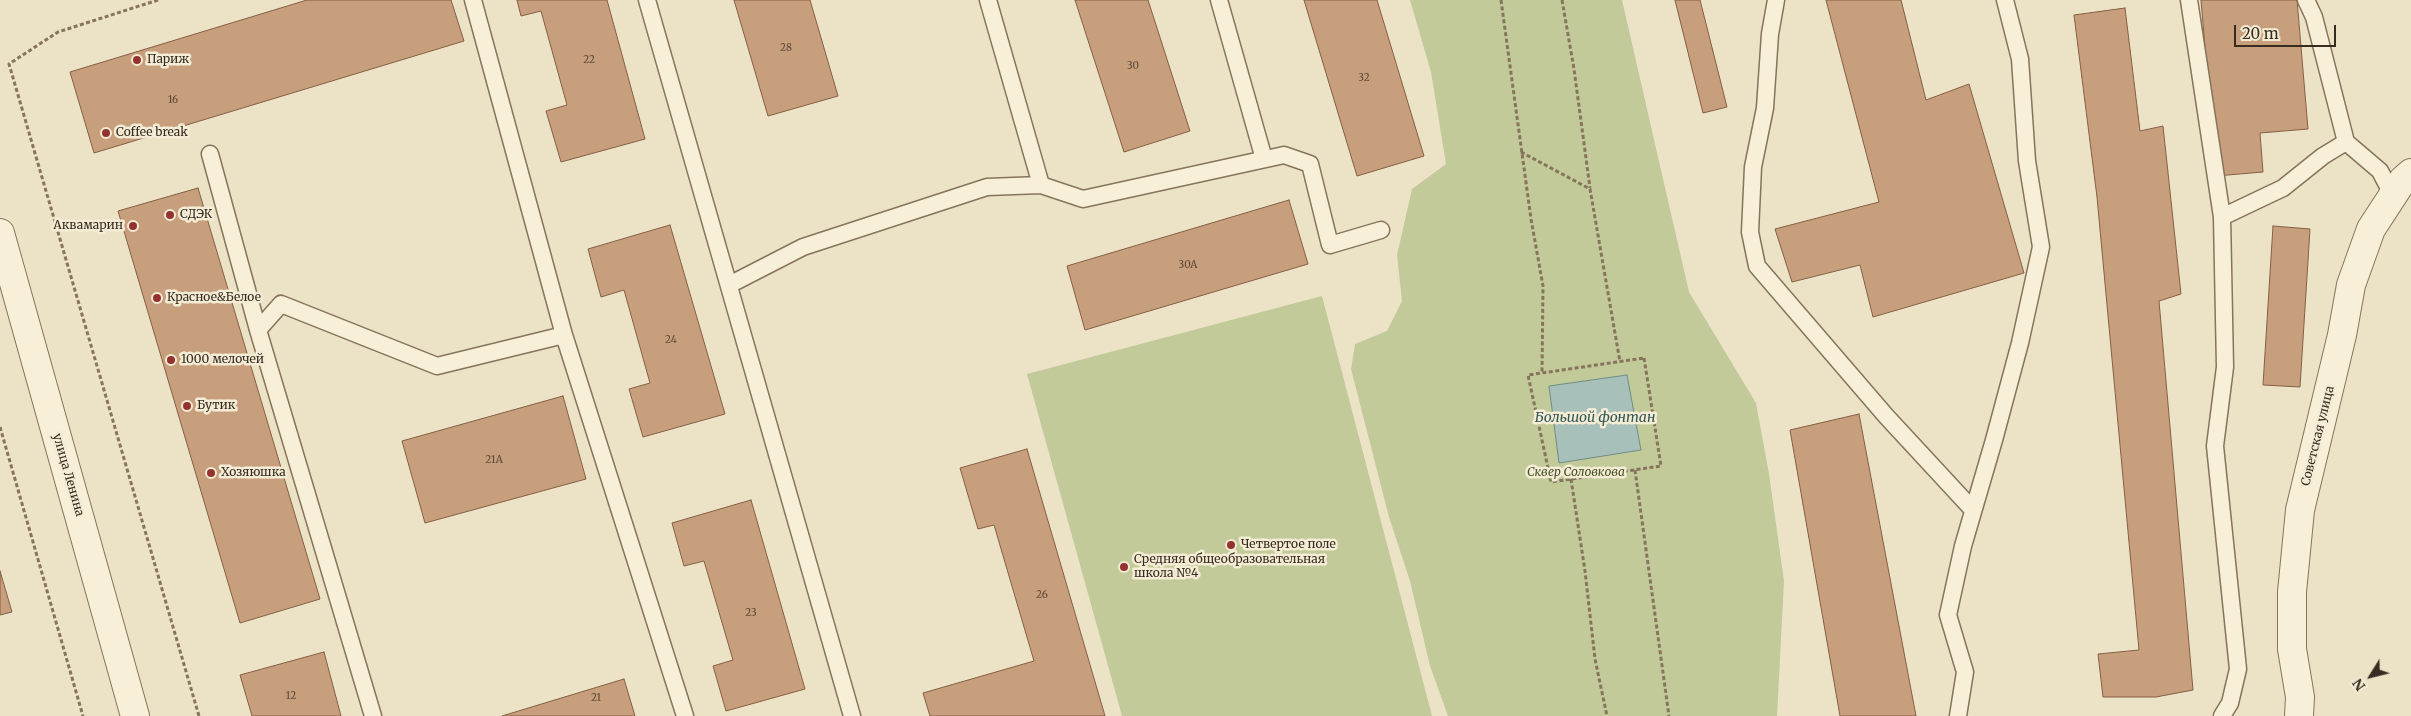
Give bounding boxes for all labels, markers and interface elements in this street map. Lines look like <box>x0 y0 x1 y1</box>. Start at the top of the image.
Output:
scale bar <box>2236 15 2338 47</box>
text: 20 m <box>2242 24 2279 43</box>
house number: 28 <box>780 42 792 54</box>
place label: Париж <box>147 53 189 67</box>
marker: Париж <box>131 54 143 66</box>
house number: 22 <box>583 54 595 66</box>
house number: 30 <box>1127 60 1139 72</box>
house number: 32 <box>1358 72 1370 84</box>
house number: 16 <box>168 94 178 106</box>
place label: Coffee break <box>116 126 188 140</box>
marker: Coffee break <box>100 127 112 139</box>
place label: СДЭК <box>180 208 212 222</box>
marker: СДЭК <box>164 209 176 221</box>
place label: Аквамарин <box>53 219 123 233</box>
marker: Аквамарин <box>127 220 139 232</box>
house number: 30А <box>1179 259 1197 271</box>
place label: Красное&Белое <box>167 291 261 305</box>
marker: Красное&Белое <box>151 292 163 304</box>
house number: 24 <box>665 334 677 346</box>
place label: 1000 мелочей <box>181 353 264 367</box>
marker: 1000 мелочей <box>165 354 177 366</box>
street label: Советская улица <box>2299 385 2337 487</box>
place label: Бутик <box>197 399 235 413</box>
marker: Бутик <box>181 400 193 412</box>
water label: Большой фонтан <box>1535 410 1655 426</box>
street label: улица Ленина <box>49 432 87 518</box>
house number: 21А <box>485 454 503 466</box>
place label: Хозяюшка <box>221 466 286 480</box>
park label: Сквер Соловкова <box>1527 466 1625 480</box>
marker: Хозяюшка <box>205 467 217 479</box>
place label: Четвертое поле <box>1241 538 1336 552</box>
marker: Четвертое поле <box>1225 539 1237 551</box>
place label: Средняя общеобразовательная школа №4 <box>1134 553 1325 581</box>
marker: Средняя общеобразовательная школа №4 <box>1118 561 1130 573</box>
house number: 26 <box>1036 589 1048 601</box>
house number: 23 <box>745 607 757 619</box>
north arrow <box>2346 651 2396 701</box>
text: N <box>2348 675 2369 695</box>
house number: 12 <box>286 690 296 702</box>
house number: 21 <box>591 692 601 704</box>

